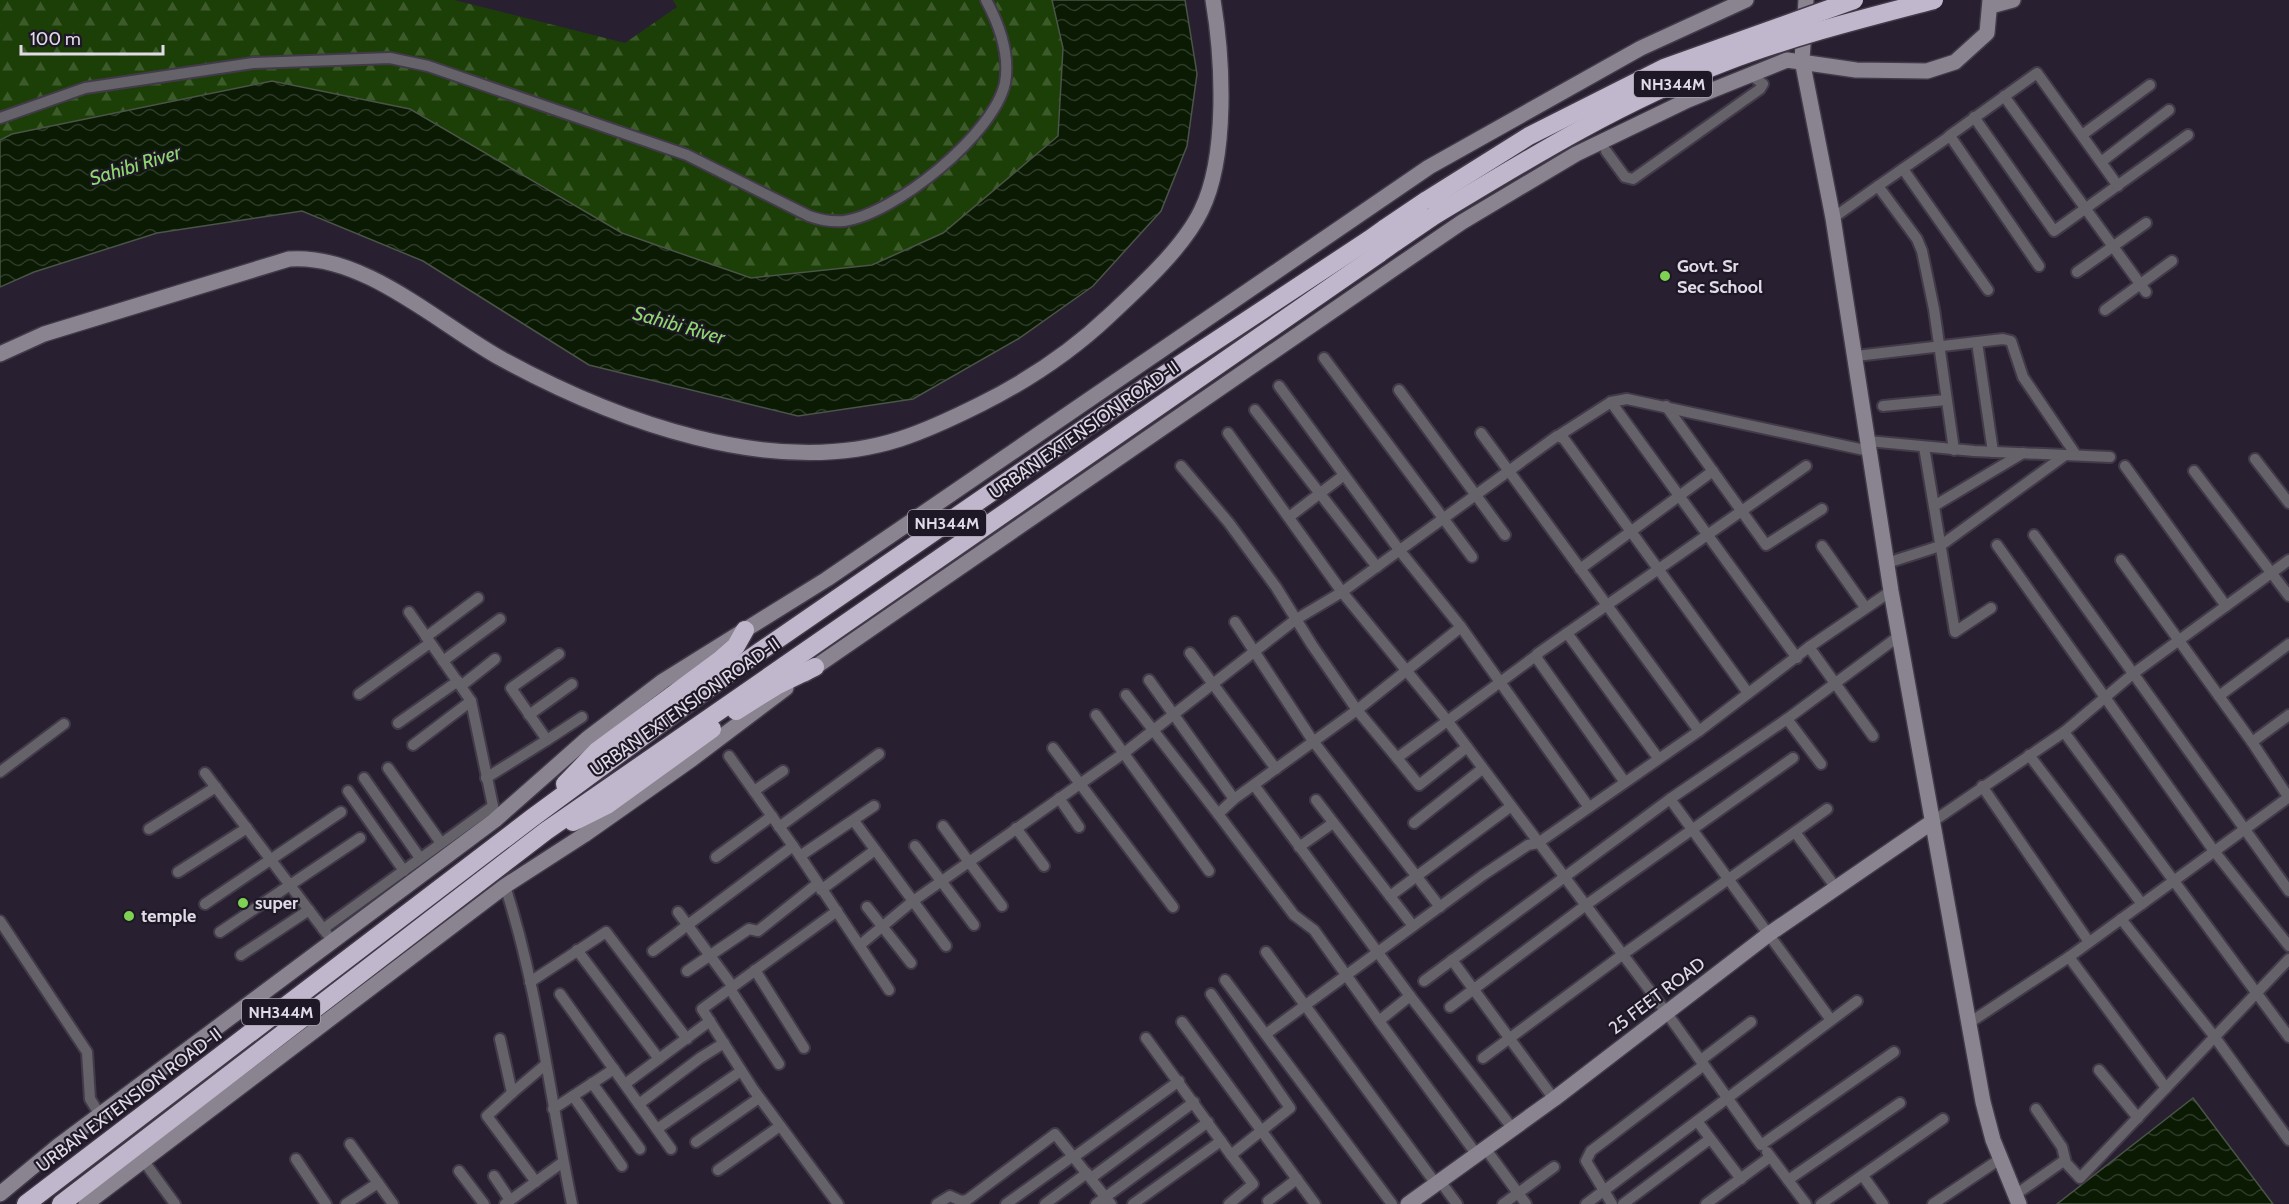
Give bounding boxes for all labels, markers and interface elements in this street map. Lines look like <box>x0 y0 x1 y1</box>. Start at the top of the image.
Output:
scale bar <box>21 18 164 56</box>
text: 100 m <box>30 28 81 50</box>
road number: NH344M <box>1634 71 1712 97</box>
water label: Sahibi River <box>86 140 184 190</box>
place label: Govt. Sr Sec School <box>1677 255 1763 298</box>
marker: Govt. Sr Sec School <box>1658 269 1672 283</box>
water label: Sahibi River <box>630 300 728 350</box>
street label: URBAN EXTENSION ROAD-II <box>985 356 1183 504</box>
road number: NH344M <box>908 510 986 536</box>
street label: URBAN EXTENSION ROAD-II <box>586 633 784 781</box>
place label: super <box>255 892 298 914</box>
marker: super <box>236 896 250 910</box>
place label: temple <box>141 905 196 927</box>
marker: temple <box>122 909 136 923</box>
street label: 25 FEET ROAD <box>1604 953 1710 1039</box>
road number: NH344M <box>242 999 320 1025</box>
street label: URBAN EXTENSION ROAD-II <box>32 1023 226 1177</box>

